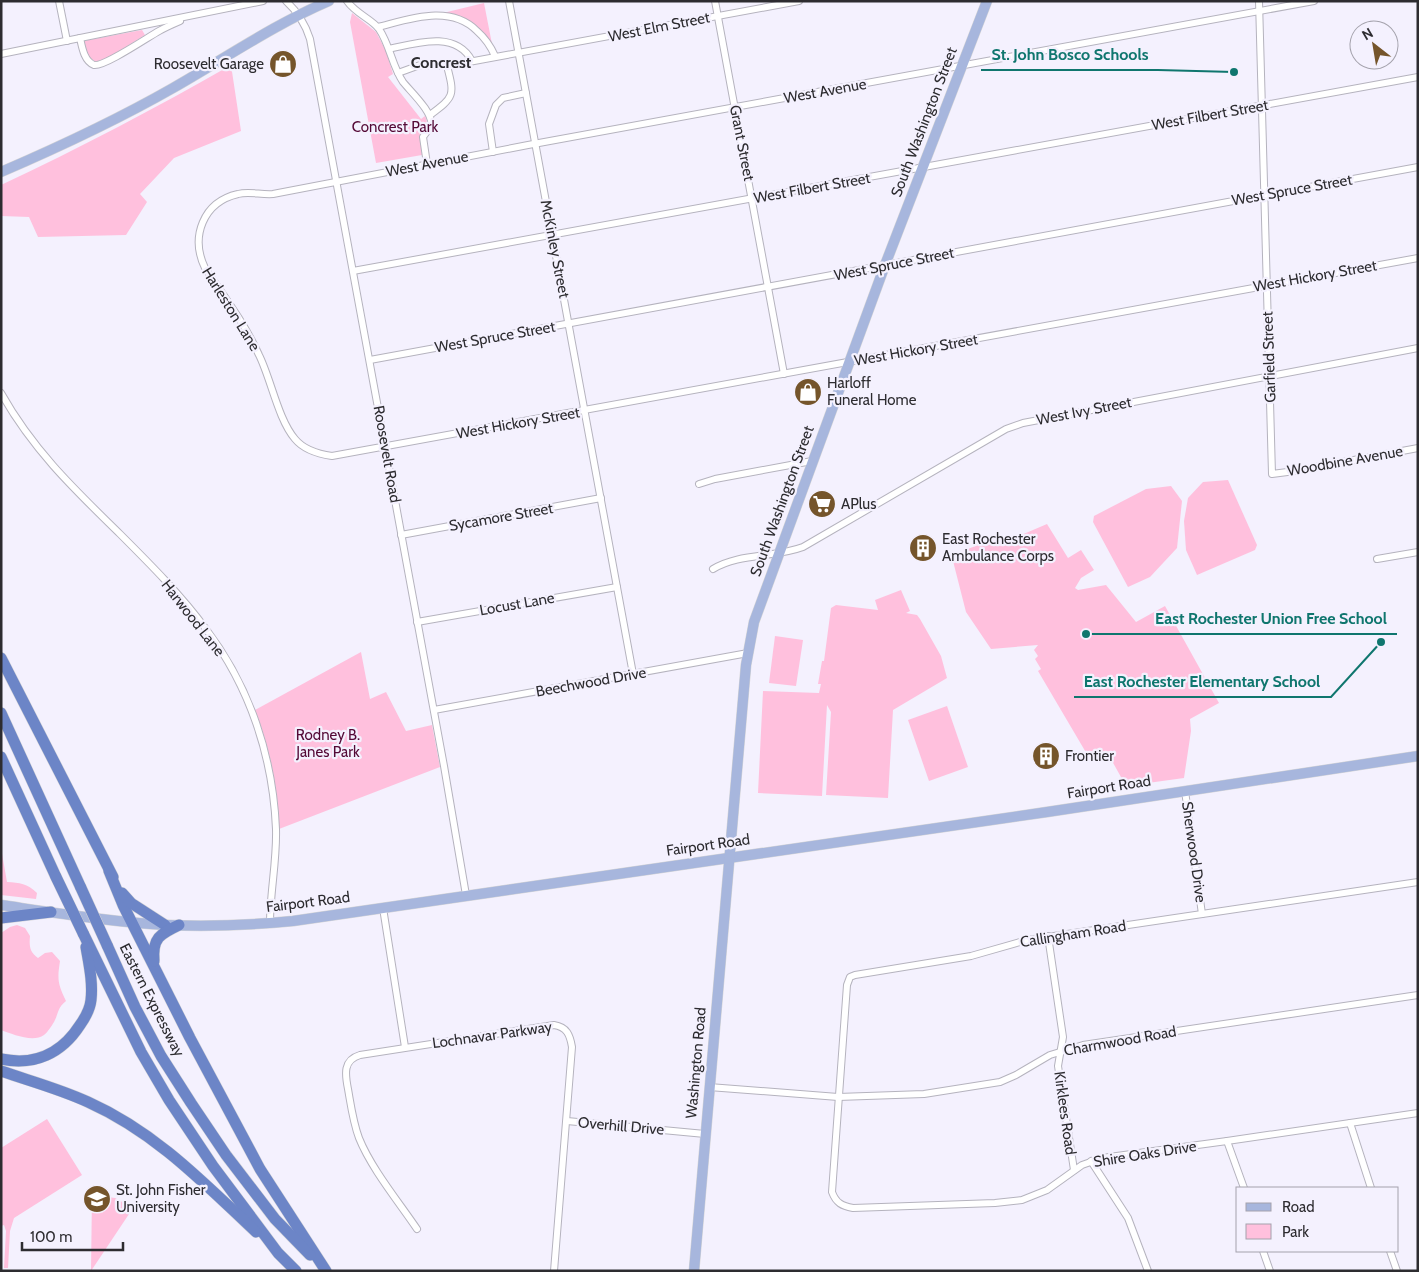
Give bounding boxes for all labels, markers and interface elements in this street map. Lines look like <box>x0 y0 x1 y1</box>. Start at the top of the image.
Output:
street label: West Elm Street <box>607 8 711 46</box>
north arrow <box>1349 20 1399 70</box>
text: N <box>1358 24 1376 44</box>
callout: St. John Bosco Schools <box>981 39 1158 70</box>
street label: South Washington Street <box>887 44 961 200</box>
text: St. John Bosco Schools <box>992 45 1149 64</box>
shop icon: Roosevelt Garage <box>268 49 298 79</box>
district label: Concrest <box>411 53 472 72</box>
place label: Roosevelt Garage <box>154 55 264 73</box>
street label: West Avenue <box>782 75 868 107</box>
street label: West Filbert Street <box>1150 96 1270 134</box>
street label: Grant Street <box>726 103 758 183</box>
park label: Concrest Park <box>352 118 438 136</box>
street label: West Avenue <box>384 147 470 181</box>
street label: West Filbert Street <box>752 169 872 207</box>
street label: West Spruce Street <box>1230 171 1354 209</box>
street label: McKinley Street <box>537 198 573 300</box>
street label: West Spruce Street <box>832 244 956 284</box>
street label: West Hickory Street <box>1252 256 1378 296</box>
street label: Harleston Lane <box>198 264 264 355</box>
street label: Garfield Street <box>1258 311 1280 403</box>
street label: West Spruce Street <box>433 318 557 356</box>
street label: West Hickory Street <box>853 330 979 370</box>
place label: Harloff Funeral Home <box>827 374 917 409</box>
shop icon: Harloff Funeral Home <box>793 377 823 407</box>
street label: West Ivy Street <box>1035 393 1133 429</box>
street label: West Hickory Street <box>455 403 581 443</box>
street label: Roosevelt Road <box>370 404 404 504</box>
street label: South Washington Street <box>746 423 818 579</box>
street label: Woodbine Avenue <box>1286 442 1404 480</box>
supermarket icon: APlus <box>807 489 837 519</box>
place label: APlus <box>841 495 876 513</box>
street label: Sycamore Street <box>447 499 555 535</box>
place label: East Rochester Ambulance Corps <box>942 530 1054 565</box>
building icon: East Rochester Ambulance Corps <box>908 533 938 563</box>
street label: Harwood Lane <box>158 576 229 660</box>
street label: Locust Lane <box>478 589 556 619</box>
callout: East Rochester Union Free School <box>1145 603 1397 634</box>
text: East Rochester Union Free School <box>1155 609 1387 628</box>
street label: Beechwood Drive <box>534 663 648 701</box>
callout: East Rochester Elementary School <box>1074 666 1331 697</box>
text: East Rochester Elementary School <box>1084 672 1320 691</box>
park label: Rodney B. Janes Park <box>295 726 360 761</box>
building icon: Frontier <box>1031 741 1061 771</box>
place label: Frontier <box>1065 747 1114 765</box>
street label: Fairport Road <box>1066 772 1152 802</box>
street label: Sherwood Drive <box>1178 800 1210 904</box>
street label: Fairport Road <box>665 830 751 860</box>
street label: Fairport Road <box>265 888 351 916</box>
street label: Callingham Road <box>1019 917 1127 951</box>
street label: Eastern Expressway <box>116 940 188 1060</box>
street label: Washington Road <box>682 1007 710 1119</box>
street label: Lochnavar Parkway <box>431 1018 553 1052</box>
street label: Charmwood Road <box>1062 1022 1178 1060</box>
street label: Kirklees Road <box>1050 1070 1080 1156</box>
street label: Overhill Drive <box>577 1113 665 1139</box>
street label: Shire Oaks Drive <box>1092 1137 1198 1171</box>
place label: St. John Fisher University <box>116 1181 206 1216</box>
school or university icon: St. John Fisher University <box>82 1184 112 1214</box>
legend <box>1236 1187 1399 1252</box>
text: Road <box>1282 1198 1315 1216</box>
scale bar <box>22 1220 124 1252</box>
text: Park <box>1282 1223 1309 1241</box>
text: 100 m <box>30 1228 72 1246</box>

